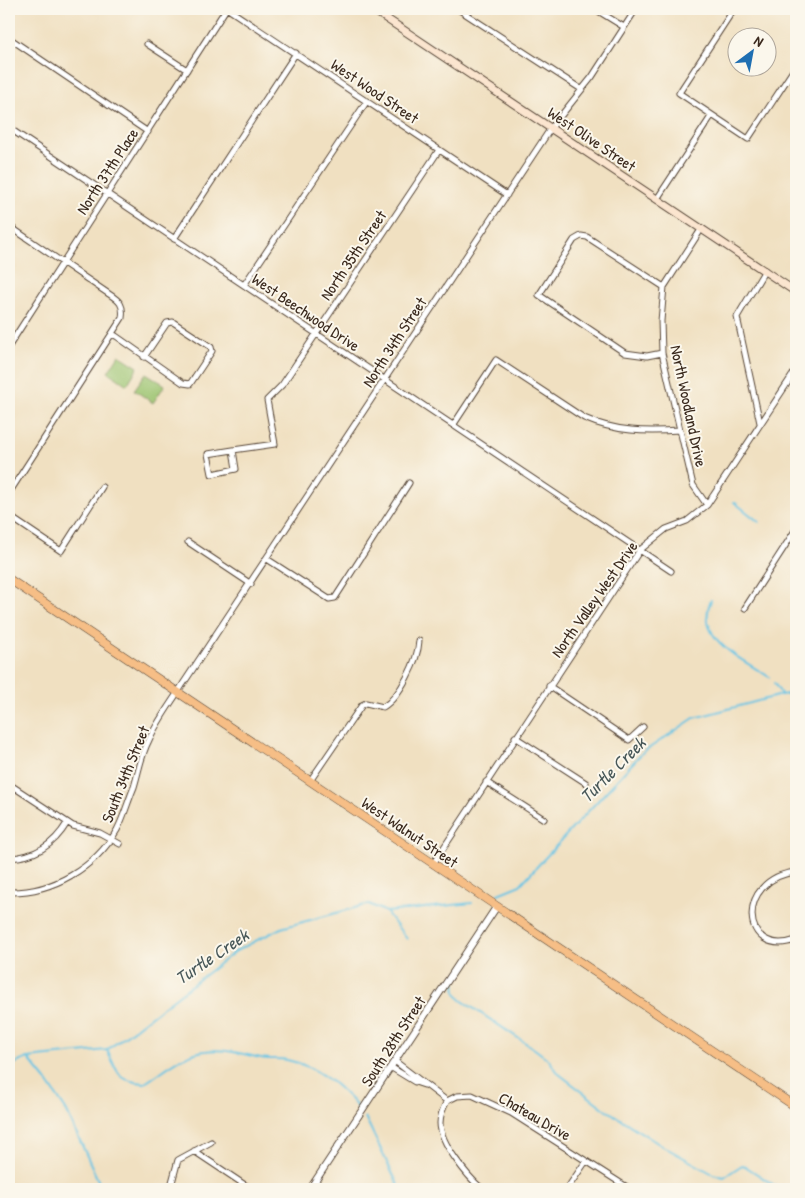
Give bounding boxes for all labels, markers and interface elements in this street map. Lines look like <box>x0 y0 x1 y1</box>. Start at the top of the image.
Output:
north arrow <box>728 28 778 78</box>
text: N <box>751 31 768 51</box>
street label: West Wood Street <box>327 54 424 129</box>
street label: West Olive Street <box>544 101 641 177</box>
street label: North 37th Place <box>71 123 143 218</box>
street label: North 35th Street <box>315 205 392 304</box>
street label: West Beechwood Drive <box>248 268 365 357</box>
street label: North 34th Street <box>357 292 432 391</box>
street label: North Woodland Drive <box>665 343 713 469</box>
street label: North Valley West Drive <box>546 536 643 662</box>
street label: South 34th Street <box>96 722 155 826</box>
water label: Turtle Creek <box>574 730 652 808</box>
street label: West Walnut Street <box>357 792 463 873</box>
water label: Turtle Creek <box>170 922 255 990</box>
street label: South 28th Street <box>356 991 431 1090</box>
street label: Chateau Drive <box>495 1086 576 1146</box>

